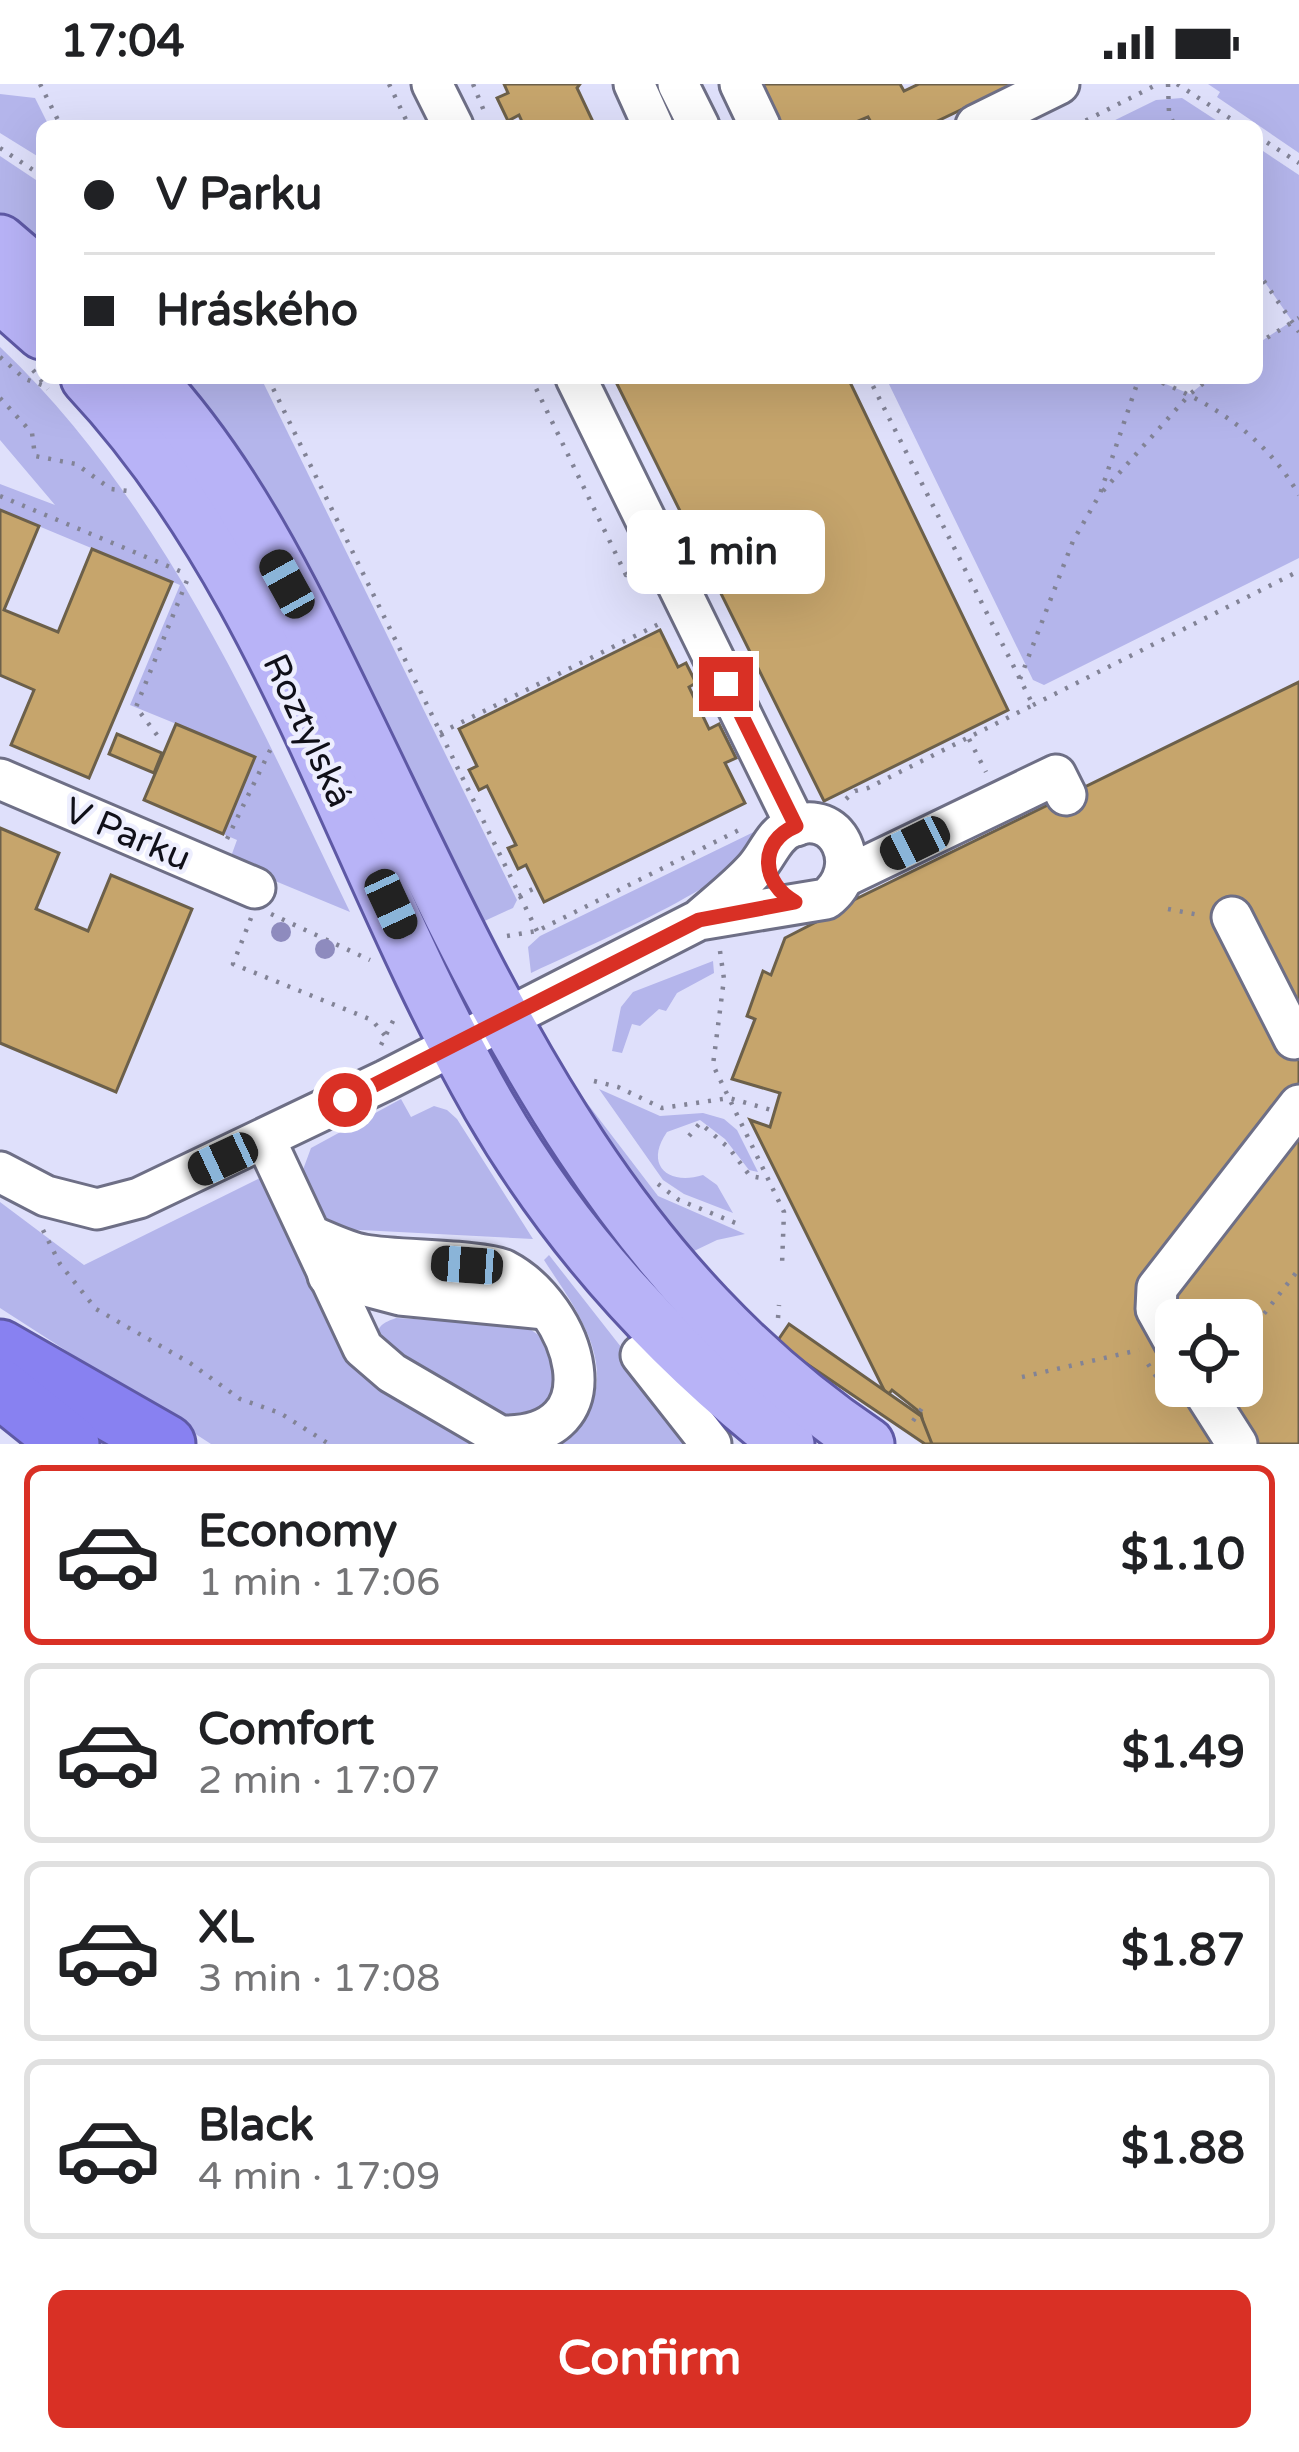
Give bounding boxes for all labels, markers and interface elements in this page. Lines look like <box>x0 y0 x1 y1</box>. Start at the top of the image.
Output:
text: 17:04 <box>60 15 185 69</box>
text: V Parku <box>156 168 322 222</box>
text: Hráského <box>156 284 358 338</box>
callout: 1 min <box>627 510 825 594</box>
text: 1 min <box>674 528 778 575</box>
car <box>254 544 320 624</box>
street label: Roztylská <box>253 647 362 814</box>
route end <box>699 657 753 711</box>
street label: V Parku <box>58 789 197 880</box>
car <box>875 811 955 875</box>
car <box>359 864 423 944</box>
route start <box>318 1073 372 1127</box>
car <box>183 1127 263 1191</box>
car <box>430 1245 504 1285</box>
map controls <box>1155 1299 1263 1407</box>
button: locate <box>1155 1299 1263 1407</box>
icon: car <box>54 1501 162 1609</box>
text: Economy <box>198 1505 397 1559</box>
text: $1.10 <box>1121 1528 1245 1582</box>
text: 1 min · 17:06 <box>198 1559 440 1606</box>
icon: car <box>54 1699 162 1807</box>
text: Comfort <box>198 1703 374 1757</box>
text: $1.49 <box>1122 1726 1245 1780</box>
text: 2 min · 17:07 <box>198 1757 440 1804</box>
icon: car <box>54 1897 162 2005</box>
text: XL <box>198 1901 254 1955</box>
text: $1.87 <box>1121 1924 1245 1978</box>
text: 3 min · 17:08 <box>198 1955 440 2002</box>
icon: car <box>54 2095 162 2203</box>
text: Black <box>198 2099 314 2153</box>
text: $1.88 <box>1121 2122 1245 2176</box>
text: 4 min · 17:09 <box>198 2153 440 2200</box>
button: Confirm <box>48 2290 1251 2428</box>

